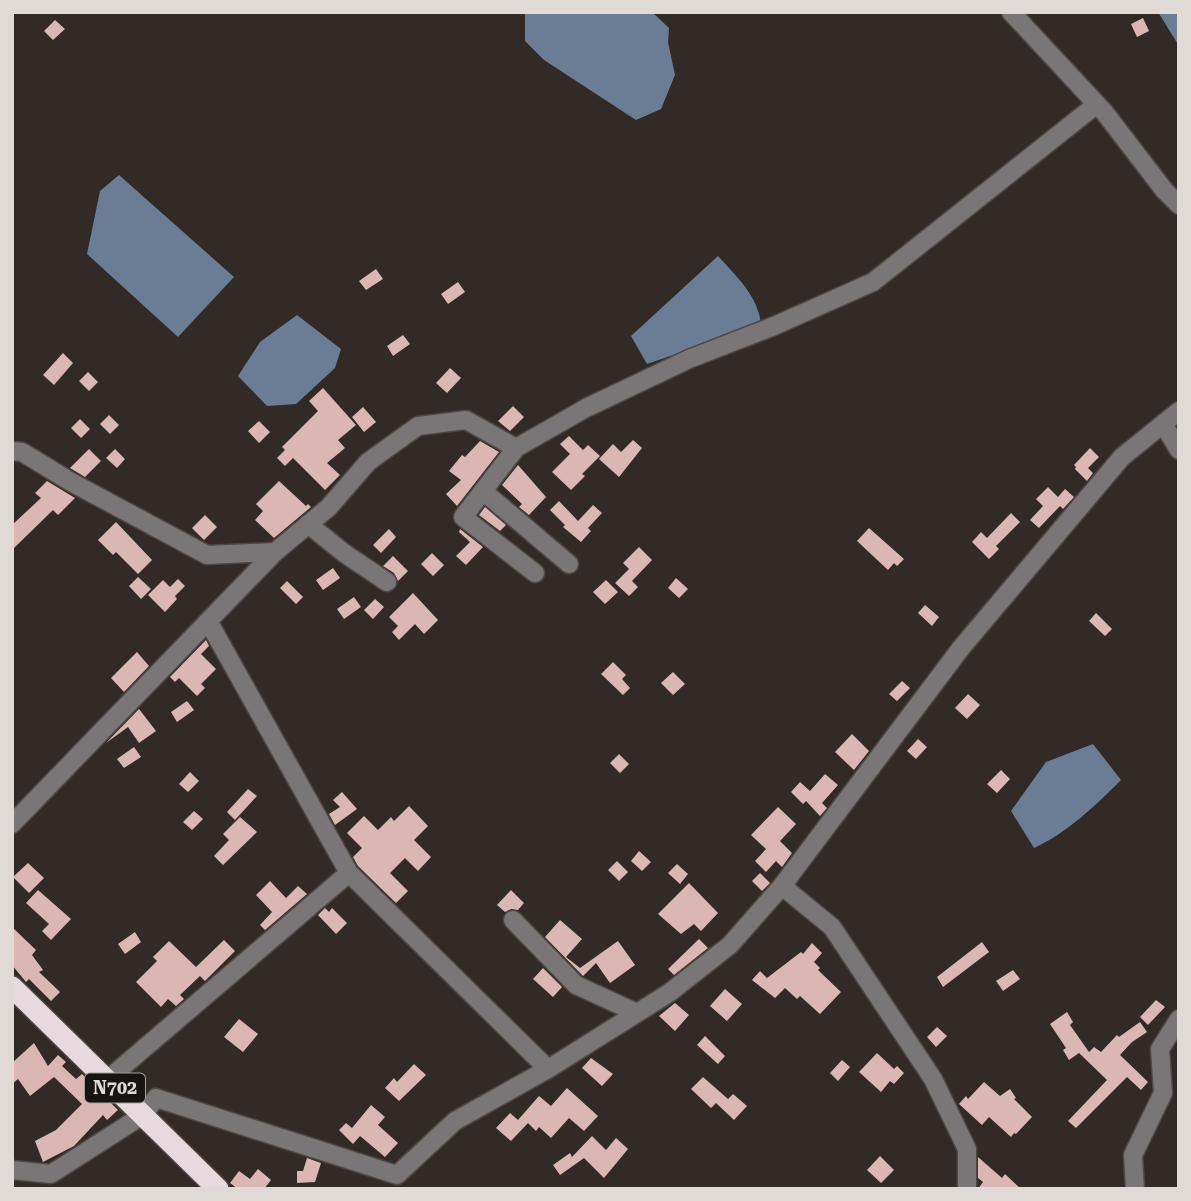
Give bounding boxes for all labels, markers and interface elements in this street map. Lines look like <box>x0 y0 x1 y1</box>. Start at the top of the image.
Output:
road number: N702 <box>85 1073 145 1102</box>

